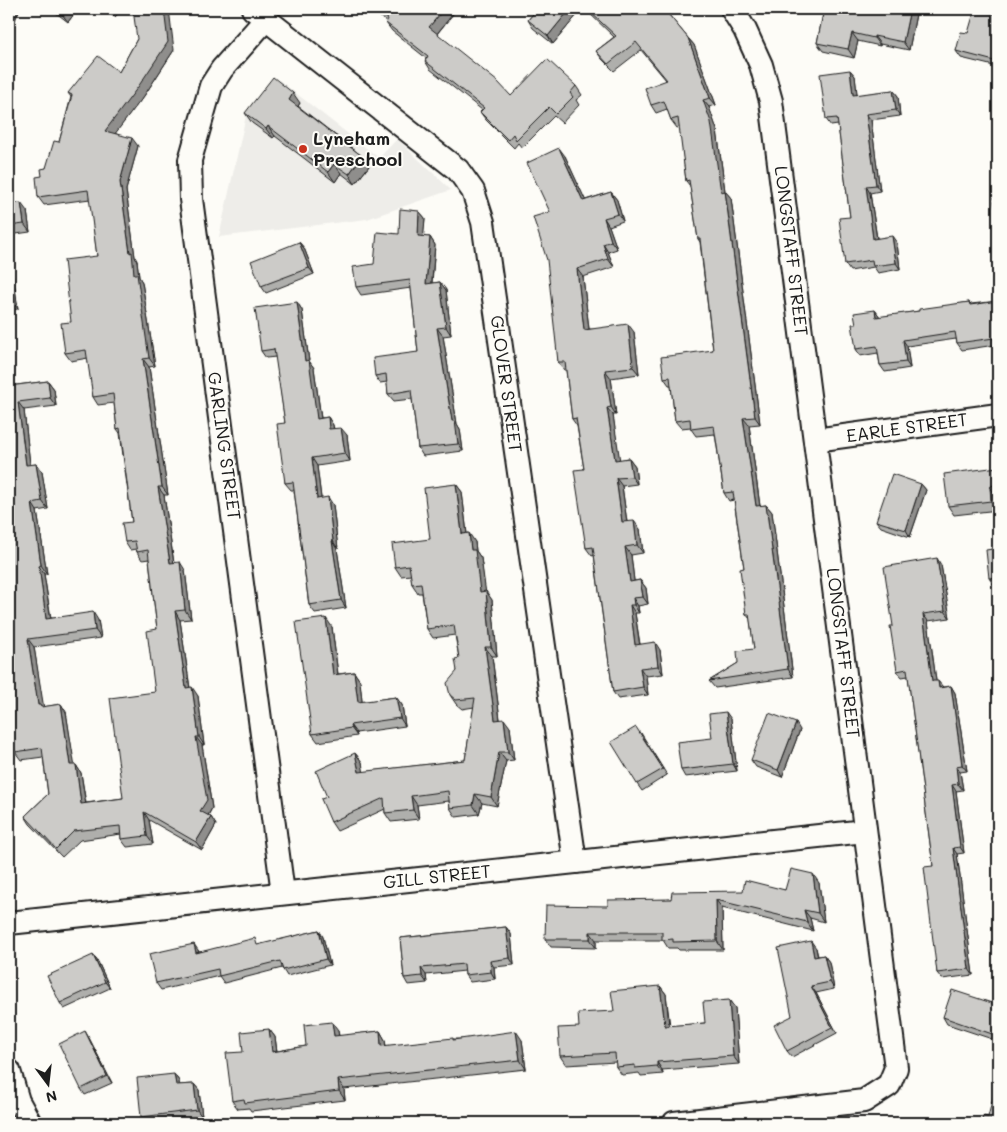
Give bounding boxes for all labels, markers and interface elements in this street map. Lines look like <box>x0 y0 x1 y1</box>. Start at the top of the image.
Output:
place label: Lyneham Preschool <box>313 126 402 171</box>
marker: Lyneham Preschool <box>297 143 309 155</box>
street label: LONGSTAFF STREET <box>770 164 814 337</box>
street label: GLOVER STREET <box>485 314 529 454</box>
street label: GARLING STREET <box>203 370 247 522</box>
street label: EARLE STREET <box>845 407 969 447</box>
street label: LONGSTAFF STREET <box>822 566 866 739</box>
street label: GILL STREET <box>382 858 492 894</box>
north arrow <box>22 1060 72 1110</box>
text: N <box>44 1086 59 1108</box>

